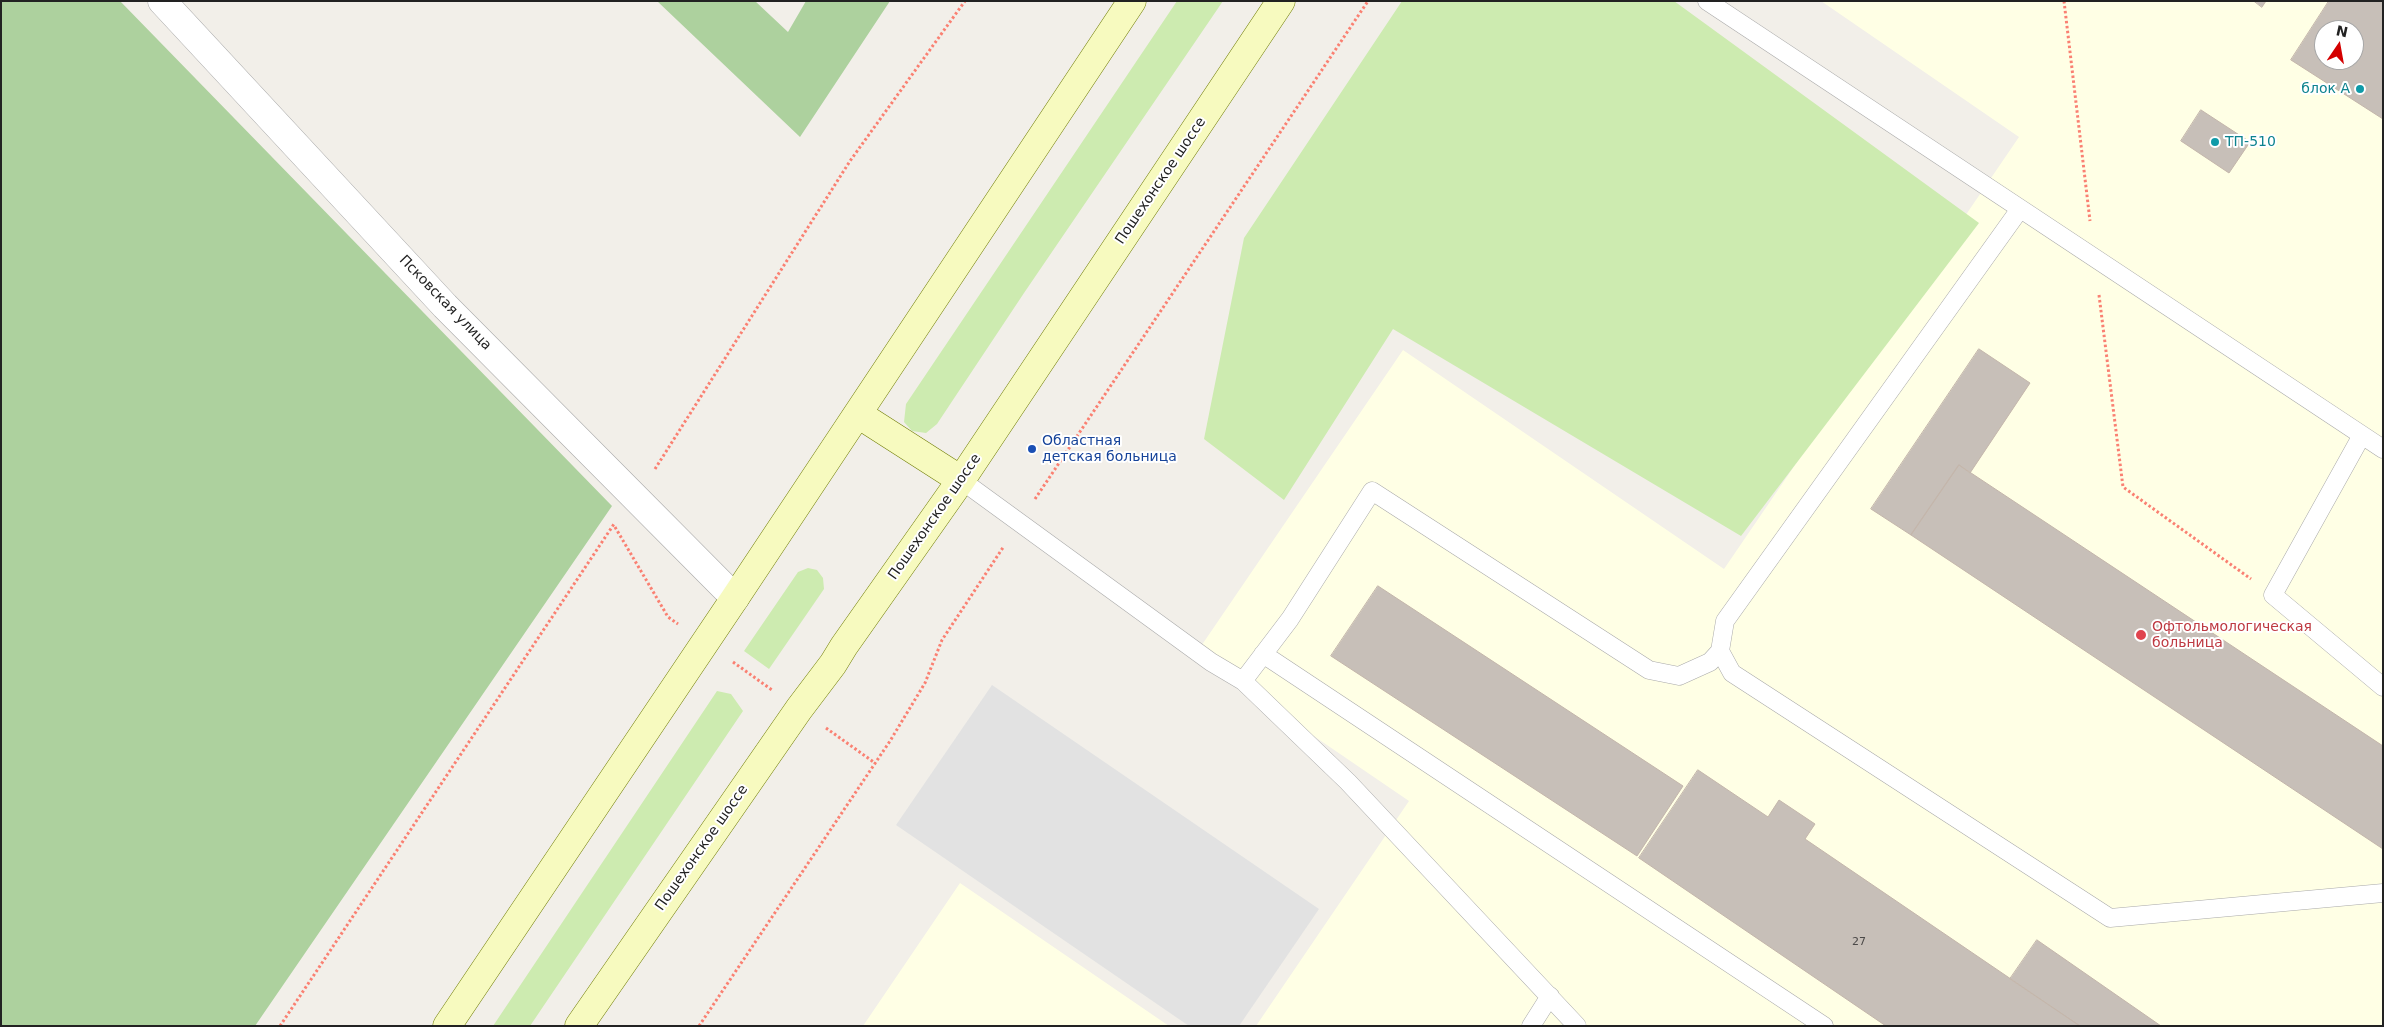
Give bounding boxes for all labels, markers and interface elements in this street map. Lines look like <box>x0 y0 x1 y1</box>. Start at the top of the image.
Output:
north arrow <box>2314 20 2364 70</box>
text: N <box>2335 22 2349 40</box>
place label: блок А <box>2301 81 2350 97</box>
marker: блок А <box>2354 83 2366 95</box>
street label: Пошехонское шоссе <box>1112 114 1210 248</box>
place label: ТП-510 <box>2225 134 2276 150</box>
marker: ТП-510 <box>2209 136 2221 148</box>
street label: Псковская улица <box>395 252 495 354</box>
place label: Областная детская больница <box>1042 433 1177 466</box>
marker: Областная детская больница <box>1026 443 1038 455</box>
street label: Пошехонское шоссе <box>885 451 985 583</box>
place label: Офтольмологическая больница <box>2152 619 2312 652</box>
marker: Офтольмологическая больница <box>2134 628 2148 642</box>
street label: Пошехонское шоссе <box>652 782 752 914</box>
house number: 27 <box>1852 935 1866 949</box>

